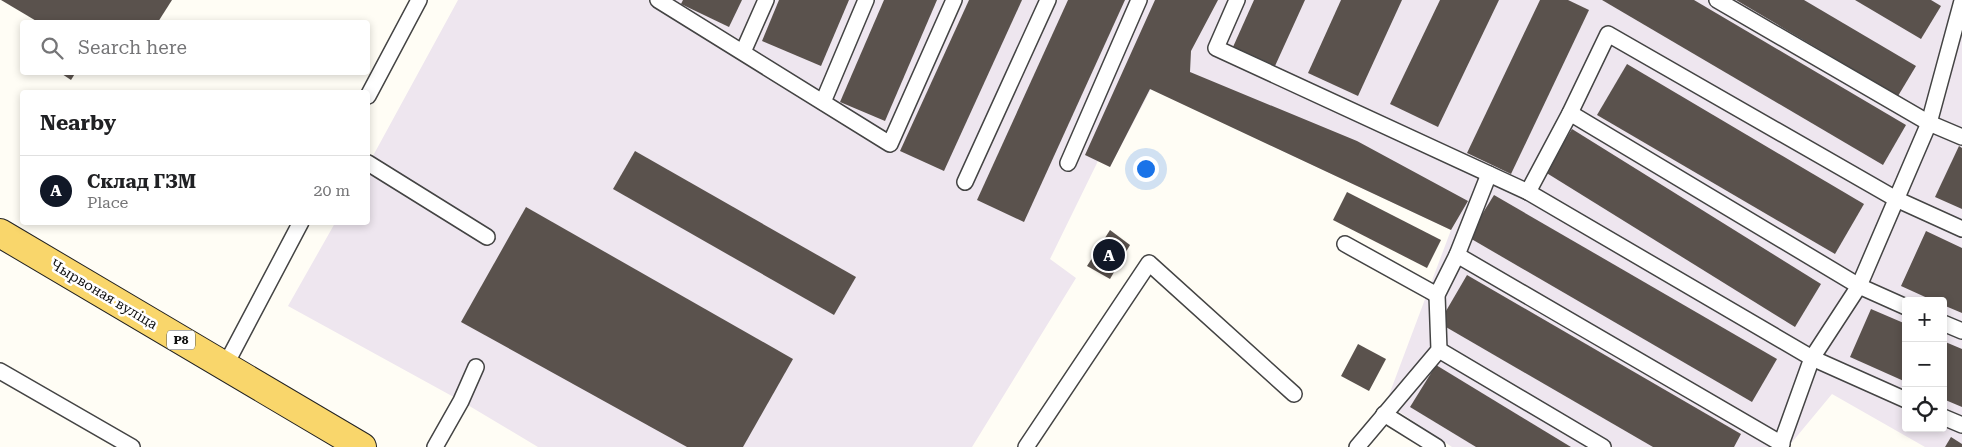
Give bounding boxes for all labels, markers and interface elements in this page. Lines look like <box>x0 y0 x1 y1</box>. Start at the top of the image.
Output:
search box <box>20 20 370 75</box>
icon: search <box>38 34 66 62</box>
text: Search here <box>78 36 187 59</box>
text: Nearby <box>40 111 116 135</box>
your location <box>1133 156 1159 182</box>
text: Склад ГЗМ <box>87 170 196 193</box>
text: A <box>50 181 62 200</box>
text: 20 m <box>313 181 350 200</box>
text: Place <box>87 193 128 212</box>
pin: A <box>1093 236 1125 274</box>
street label: Чырвоная вуліца <box>48 256 161 333</box>
map controls <box>1902 297 1947 432</box>
button: + <box>1902 297 1947 342</box>
road number: Р8 <box>167 330 195 350</box>
button: − <box>1902 342 1947 387</box>
button: locate <box>1902 387 1947 432</box>

